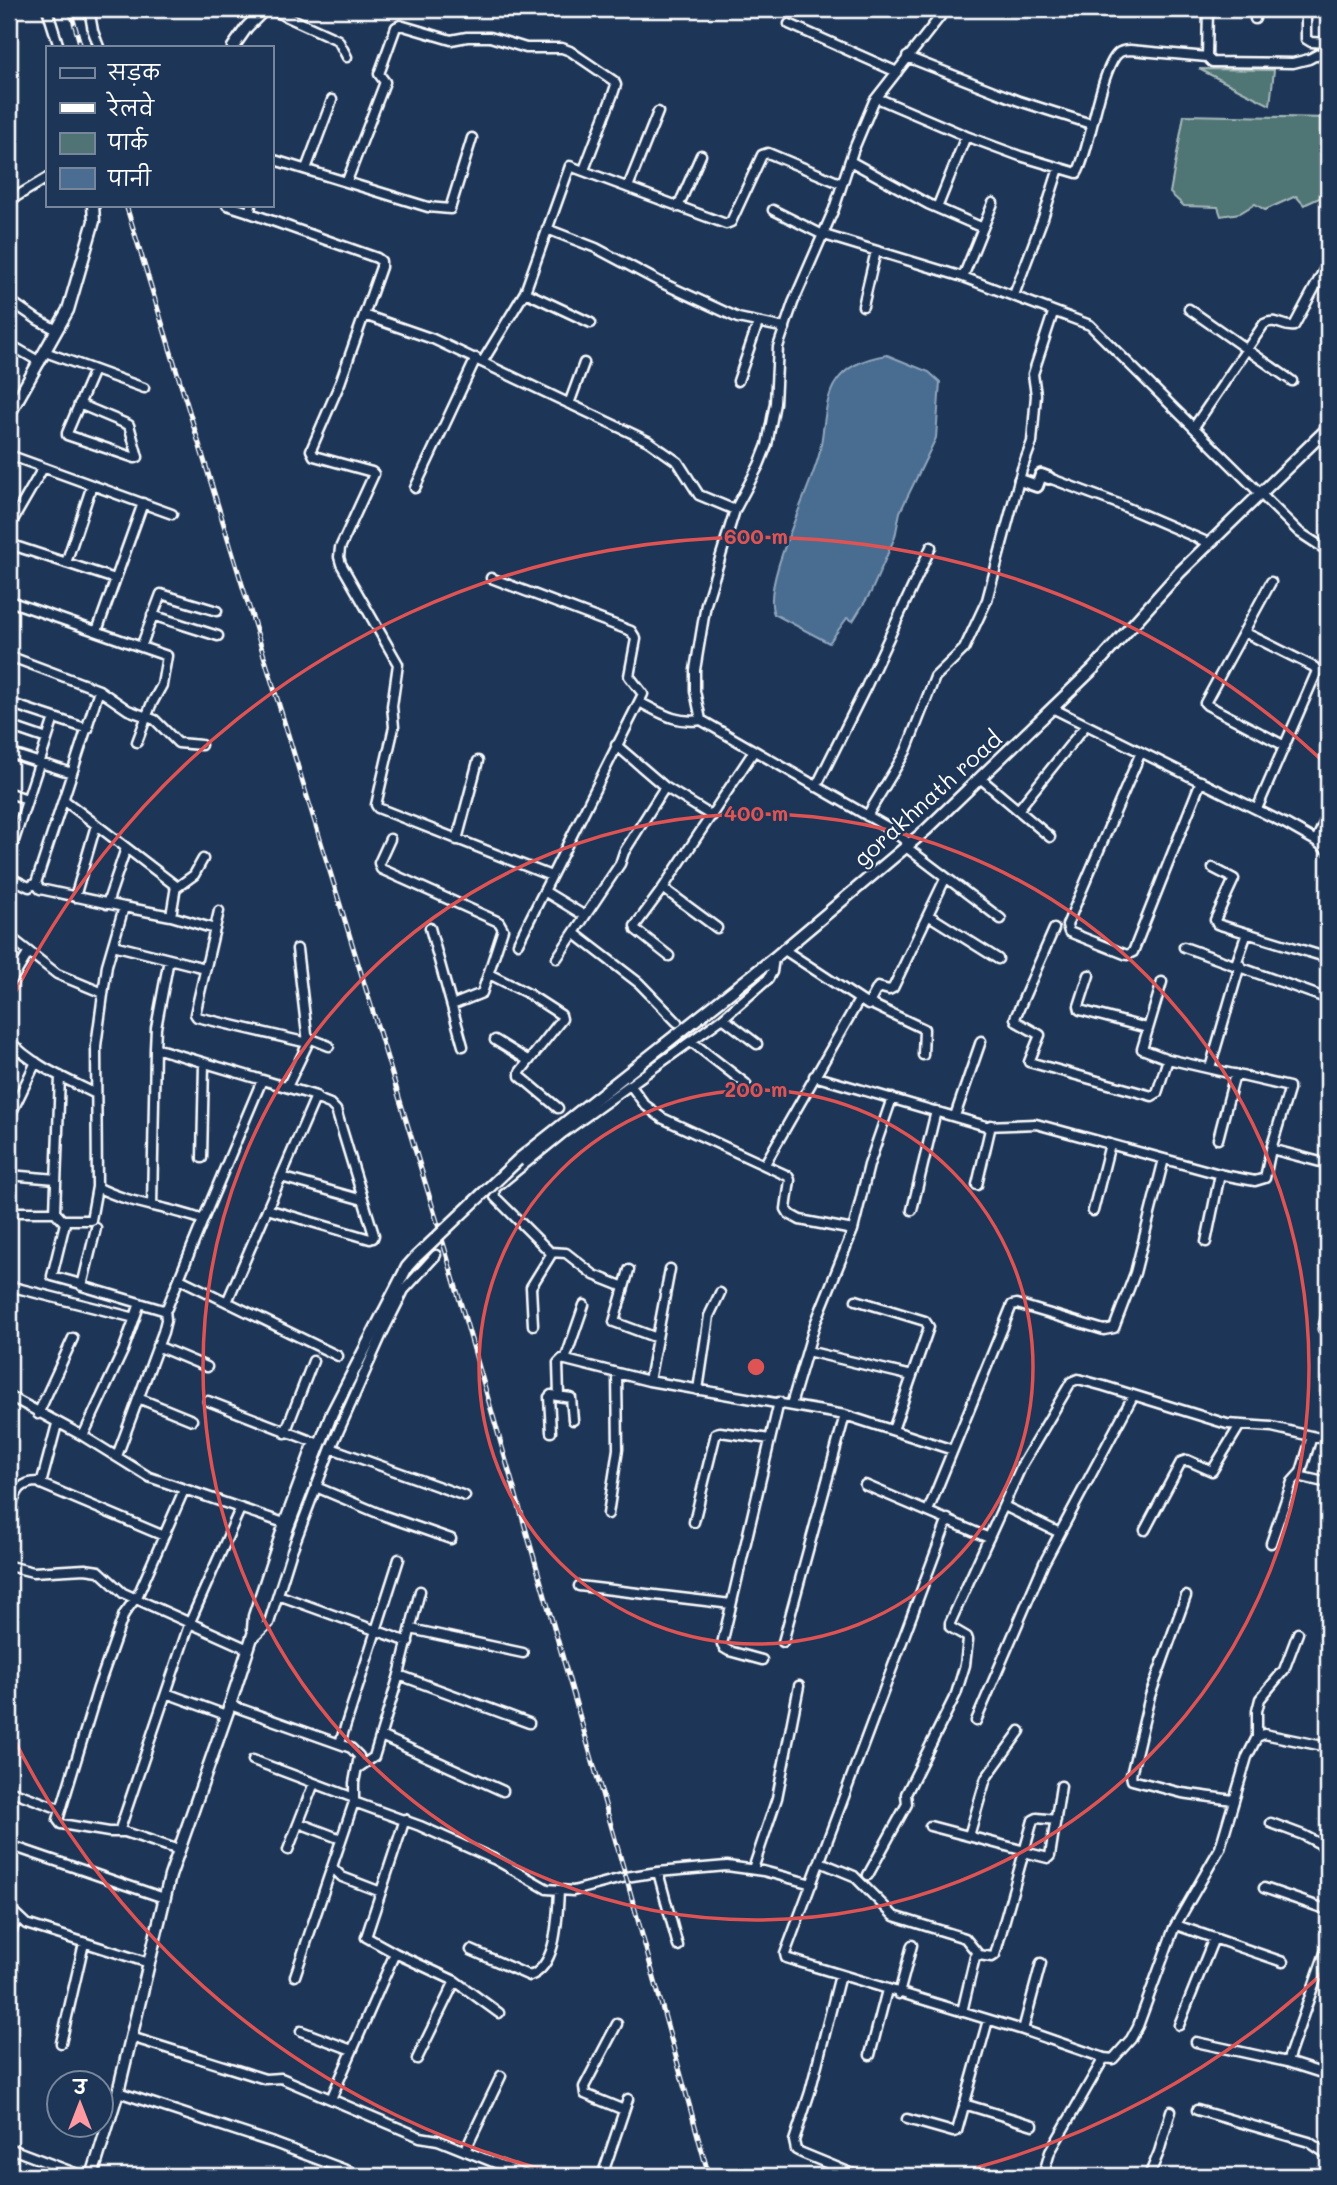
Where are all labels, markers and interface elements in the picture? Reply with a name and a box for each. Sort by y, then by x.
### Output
legend [46,46,273,206]
text: सड़क [107,58,161,86]
text: रेलवे [105,91,155,121]
text: पार्क [107,126,149,155]
text: पानी [107,163,153,191]
text: 600 m [724,522,788,549]
street label: gorakhnath road [846,723,1008,873]
text: 400 m [724,799,788,826]
text: 200 m [725,1075,787,1102]
centre of rings [744,1355,768,1379]
north arrow [46,2070,116,2140]
text: उ [72,2074,89,2099]

